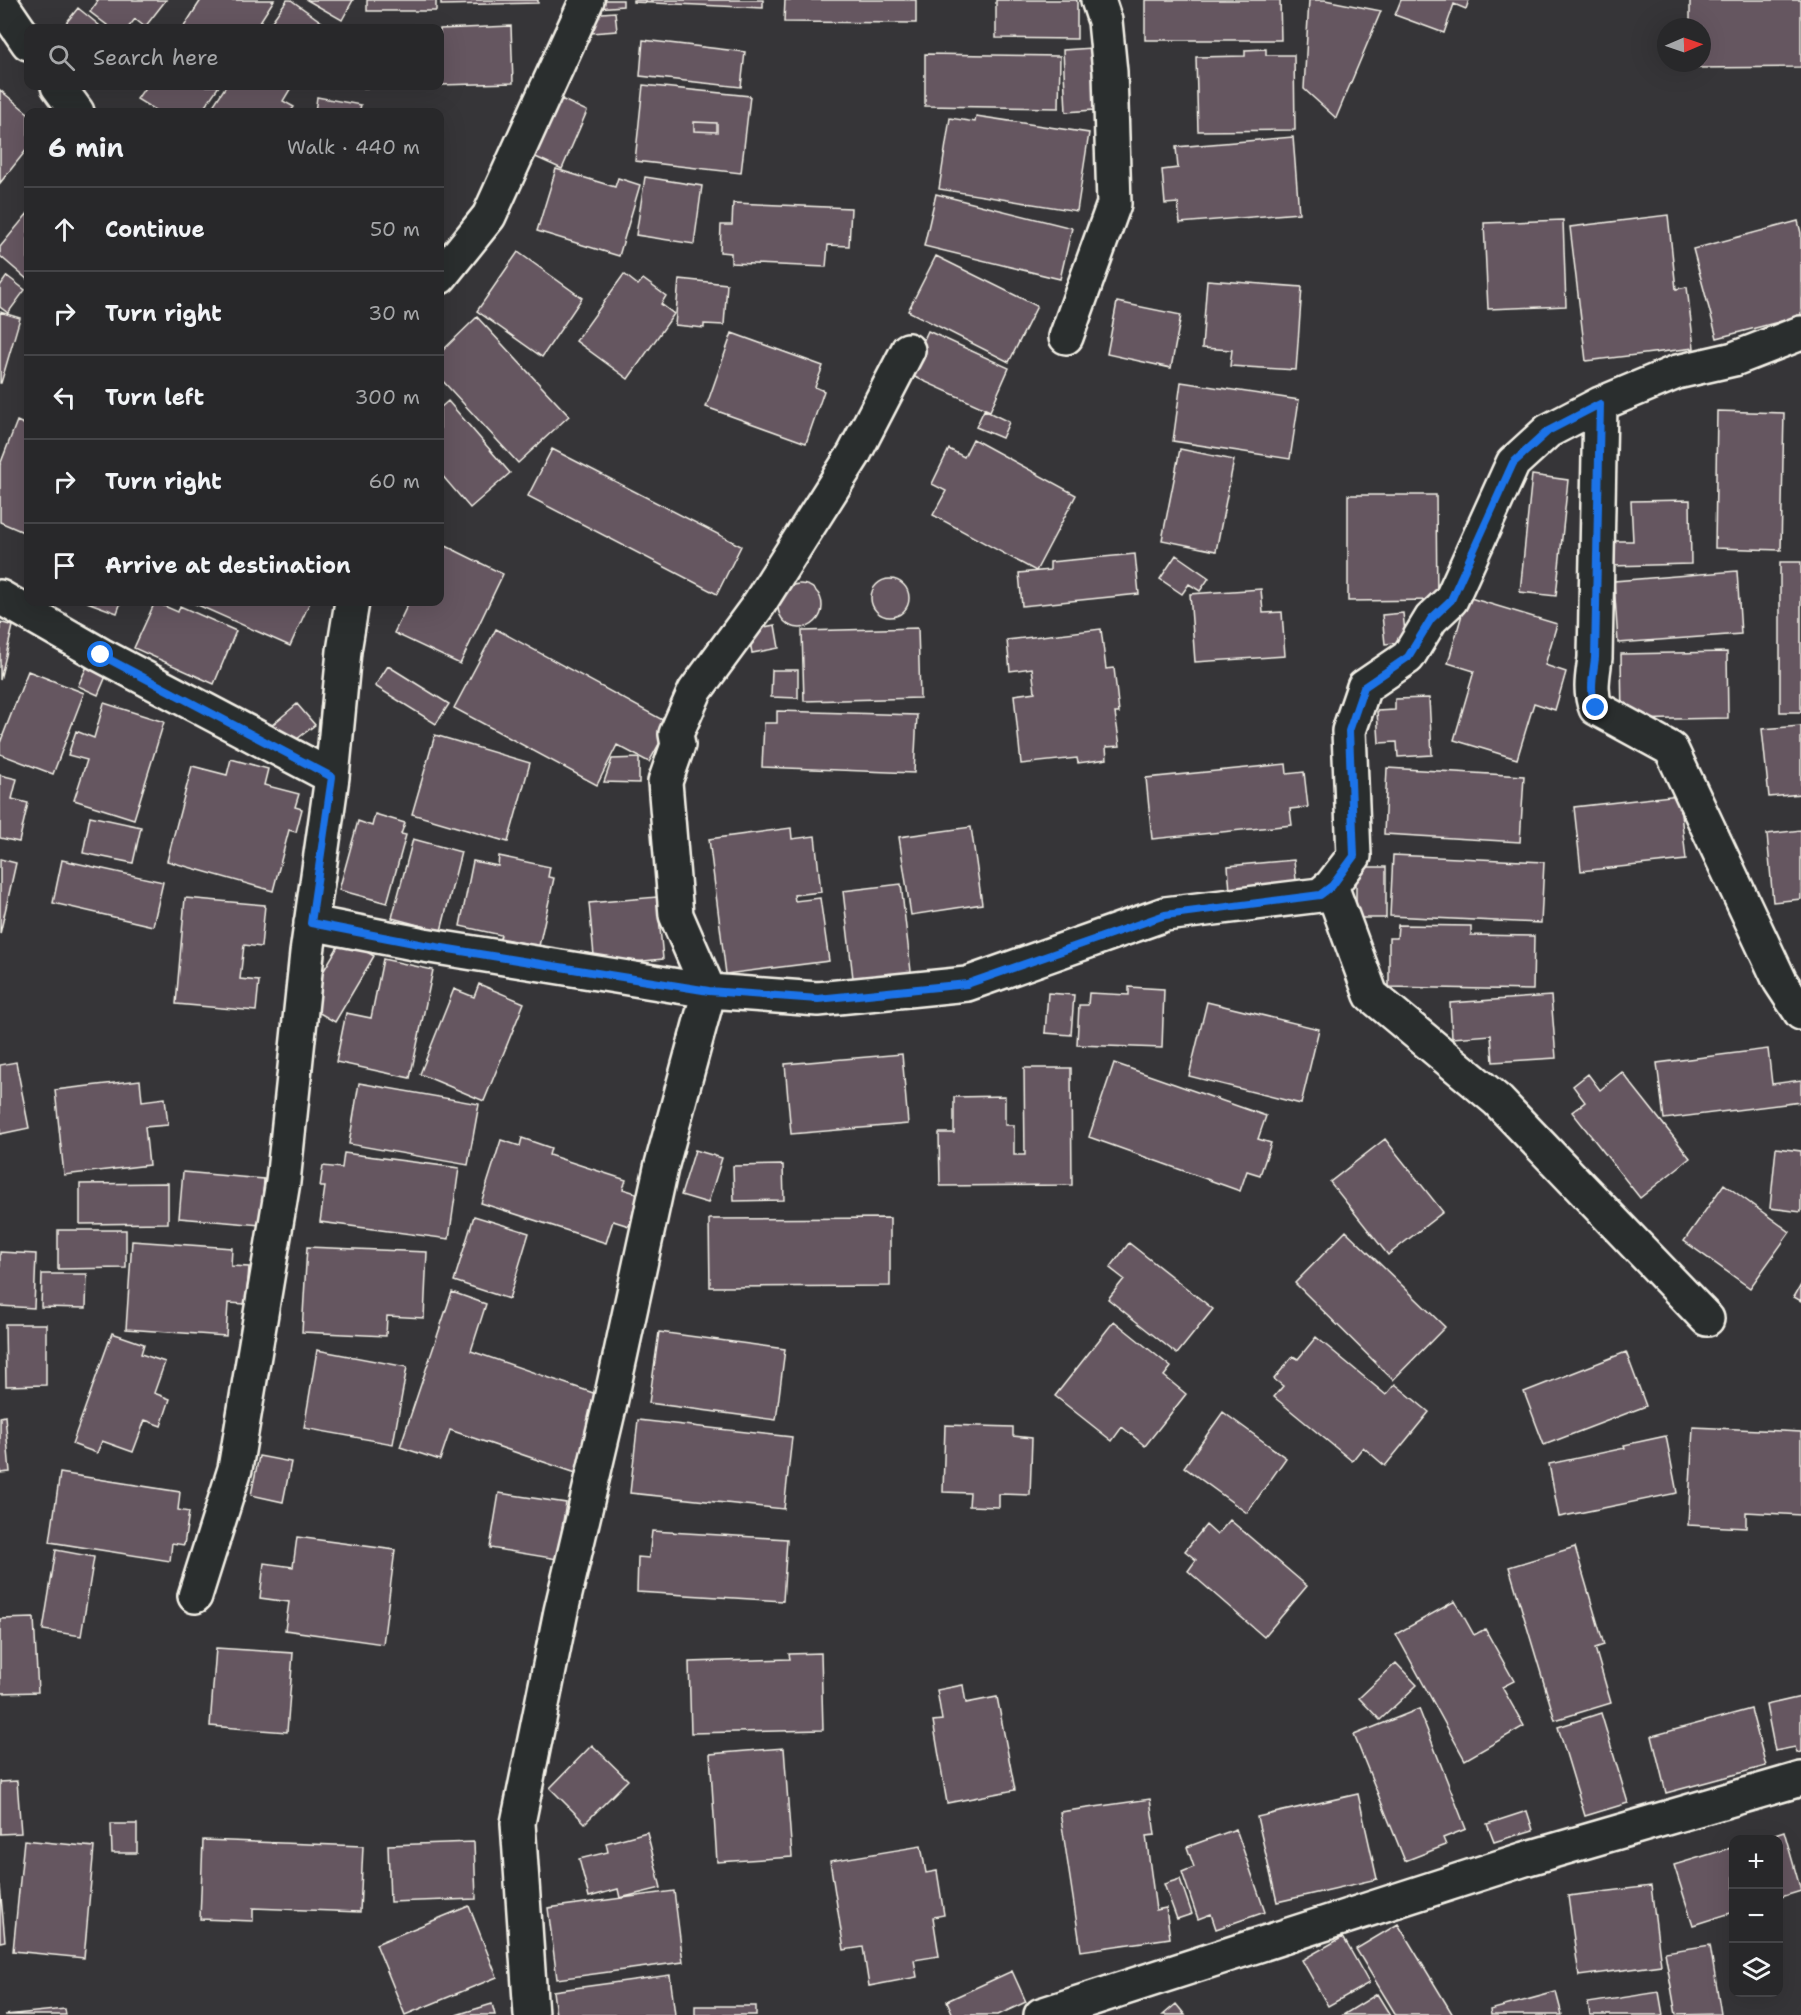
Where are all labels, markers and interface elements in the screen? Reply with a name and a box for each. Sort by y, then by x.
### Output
north arrow [1657,18,1711,72]
search box [24,24,444,90]
icon: search [45,41,78,74]
text: Search here [93,43,219,72]
text: 6 min [48,130,124,165]
text: Walk · 440 m [287,134,420,160]
icon: ahead [48,213,81,246]
text: Continue [105,215,205,244]
text: 50 m [370,216,420,242]
icon: right [48,297,81,330]
text: Turn right [105,299,222,328]
text: 30 m [368,300,420,326]
icon: left [48,381,81,414]
text: Turn left [105,383,204,412]
text: 300 m [354,384,420,410]
icon: right [48,465,81,498]
text: Turn right [105,467,222,496]
text: 60 m [368,468,420,494]
icon: arrive [48,549,81,582]
text: Arrive at destination [105,551,351,580]
route start [87,641,113,667]
route end [1582,694,1608,720]
map controls [1729,1835,1783,1997]
button: + [1729,1835,1783,1889]
button: − [1729,1889,1783,1943]
button: layers [1729,1943,1783,1997]

